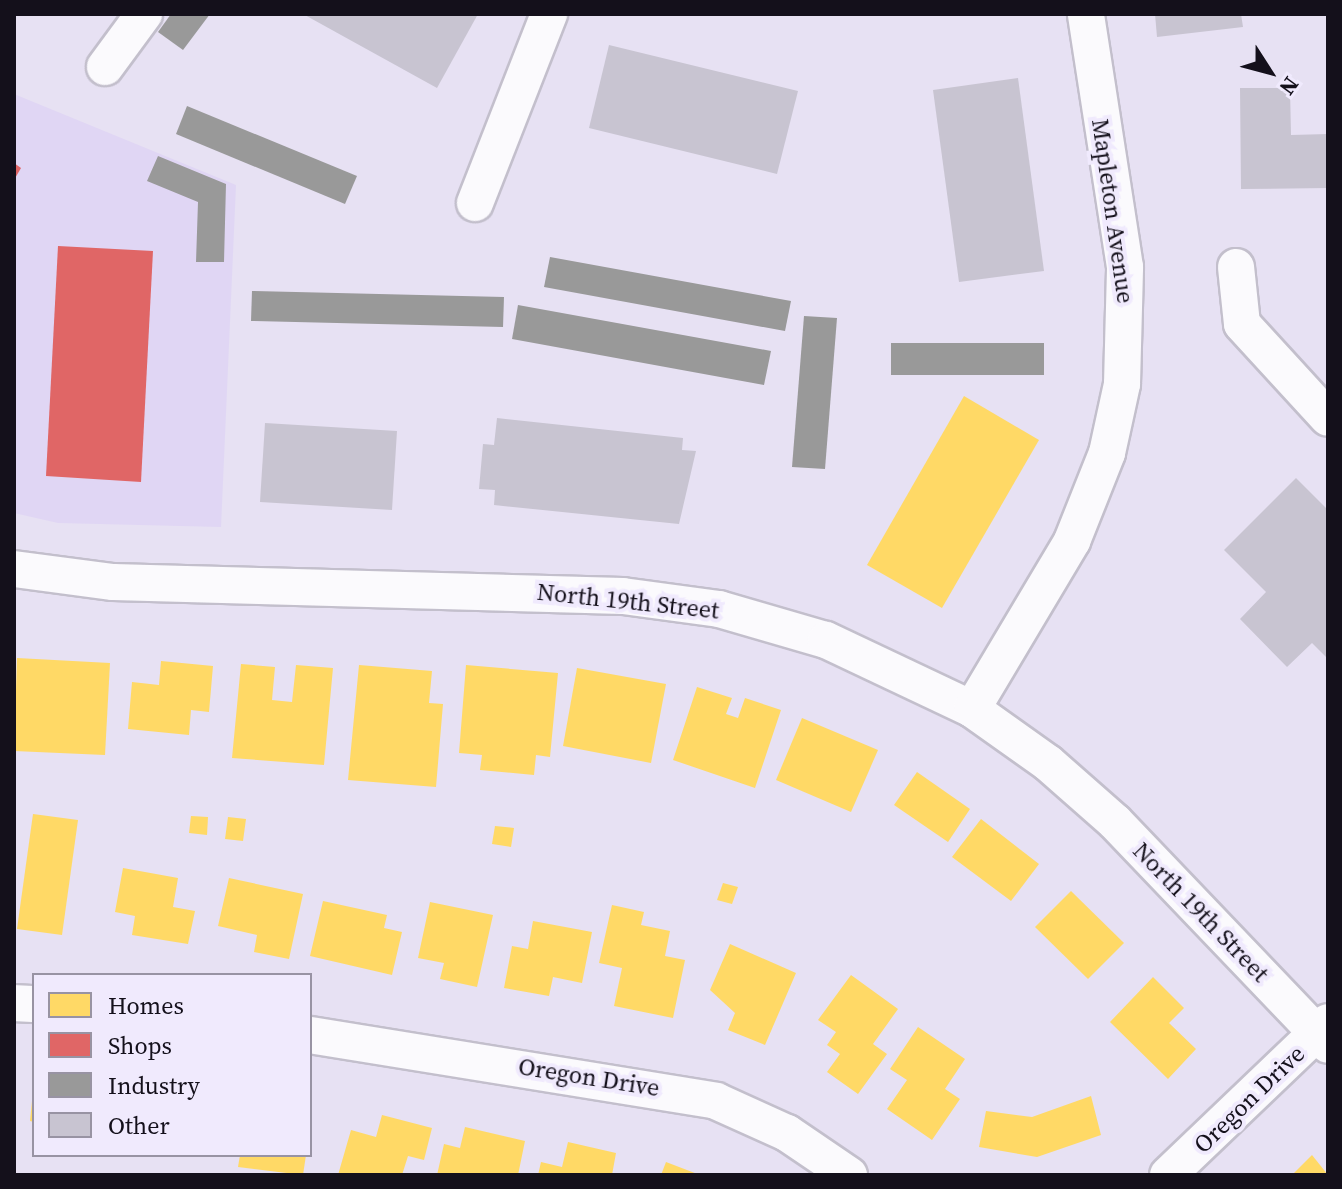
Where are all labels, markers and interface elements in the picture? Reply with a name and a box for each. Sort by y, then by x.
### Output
north arrow [1230,32,1310,112]
text: N [1273,71,1306,101]
street label: Mapleton Avenue [1086,117,1140,305]
street label: North 19th Street [536,577,720,625]
street label: North 19th Street [1127,836,1275,988]
legend [32,973,312,1157]
text: Homes [108,989,184,1022]
text: Shops [108,1029,172,1062]
street label: Oregon Drive [1188,1039,1310,1159]
street label: Oregon Drive [516,1052,662,1102]
text: Industry [108,1069,200,1102]
text: Other [108,1109,170,1142]

